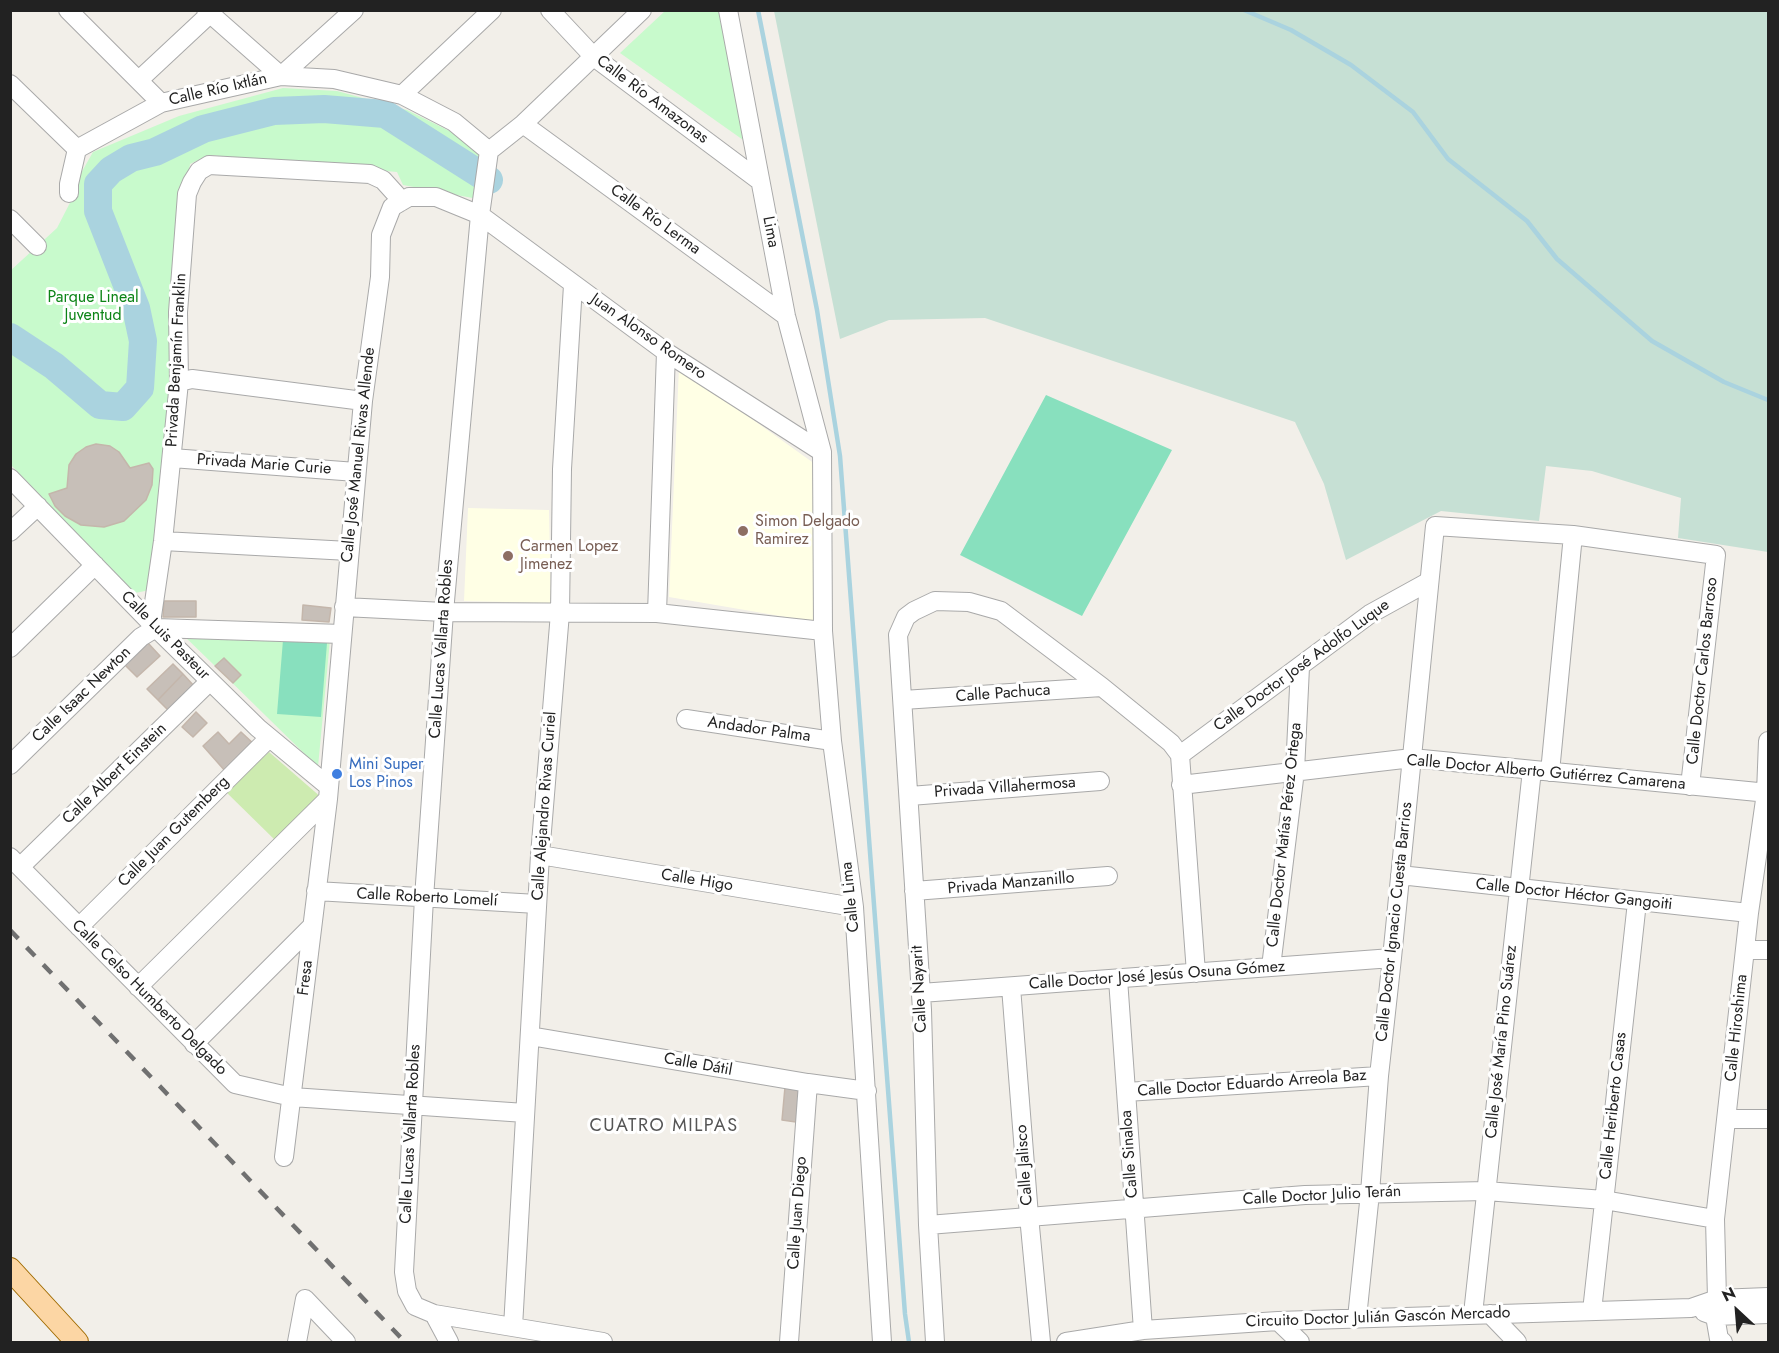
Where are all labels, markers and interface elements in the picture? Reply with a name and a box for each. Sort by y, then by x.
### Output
street label: Calle Río Amazonas [592,52,712,148]
street label: Calle Río Ixtlán [167,69,269,111]
street label: Calle Río Lerma [606,181,704,259]
street label: Lima [758,215,782,249]
street label: Privada Benjamín Franklin [163,273,191,447]
park label: Parque Lineal Juventud [47,288,139,326]
street label: Juan Alonso Romero [586,290,710,384]
street label: Calle José Manuel Rivas Allende [338,346,380,564]
street label: Privada Marie Curie [196,451,332,479]
place label: Simon Delgado Ramirez [755,512,860,550]
marker: Simon Delgado Ramirez [736,524,750,538]
place label: Carmen Lopez Jimenez [520,537,618,575]
marker: Carmen Lopez Jimenez [501,549,515,563]
street label: Calle Lucas Vallarta Robles [426,559,458,739]
street label: Calle Doctor Carlos Barroso [1684,576,1722,766]
street label: Calle Luis Pasteur [116,587,214,685]
street label: Calle Doctor José Adolfo Luque [1210,596,1394,736]
street label: Calle Isaac Newton [29,643,135,747]
street label: Calle Pachuca [955,681,1051,707]
street label: Calle Alejandro Rivas Curiel [529,711,561,901]
street label: Andador Palma [706,713,812,747]
street label: Calle Albert Einstein [59,719,171,829]
street label: Calle Doctor Matías Pérez Ortega [1264,722,1306,948]
street label: Calle Doctor Alberto Gutiérrez Camarena [1406,751,1686,795]
place label: Mini Super Los Pinos [349,755,423,793]
marker: Mini Super Los Pinos [330,767,344,781]
street label: Calle Juan Gutemberg [114,772,234,892]
street label: Privada Villahermosa [934,773,1076,803]
street label: Calle Doctor Ignacio Cuesta Barrios [1373,801,1417,1043]
street label: Calle Lima [838,861,864,933]
street label: Calle Higo [660,866,734,896]
street label: Privada Manzanillo [947,869,1075,899]
street label: Calle Doctor Héctor Gangoiti [1475,875,1673,915]
street label: Calle Roberto Lomelí [356,885,498,911]
street label: Calle Celso Humberto Delgado [67,916,231,1080]
street label: Calle José María Pino Suárez [1482,944,1522,1140]
street label: Calle Nayarit [908,945,932,1033]
street label: Calle Doctor José Jesús Osuna Gómez [1028,957,1286,995]
street label: Fresa [294,959,318,997]
street label: Calle Hiroshima [1722,973,1752,1083]
street label: Calle Heriberto Casas [1597,1031,1631,1181]
street label: Calle Lucas Vallarta Robles [397,1044,425,1224]
street label: Calle Dátil [662,1050,734,1080]
street label: Calle Doctor Eduardo Arreola Baz [1137,1066,1367,1102]
street label: Calle Sinaloa [1117,1109,1143,1199]
district label: CUATRO MILPAS [589,1116,739,1138]
street label: Calle Jalisco [1013,1124,1037,1206]
street label: Calle Juan Diego [784,1156,812,1270]
street label: Calle Doctor Julio Terán [1242,1182,1402,1210]
north arrow [1707,1281,1767,1341]
text: N [1718,1281,1740,1307]
street label: Circuito Doctor Julián Gascón Mercado [1245,1304,1511,1332]

